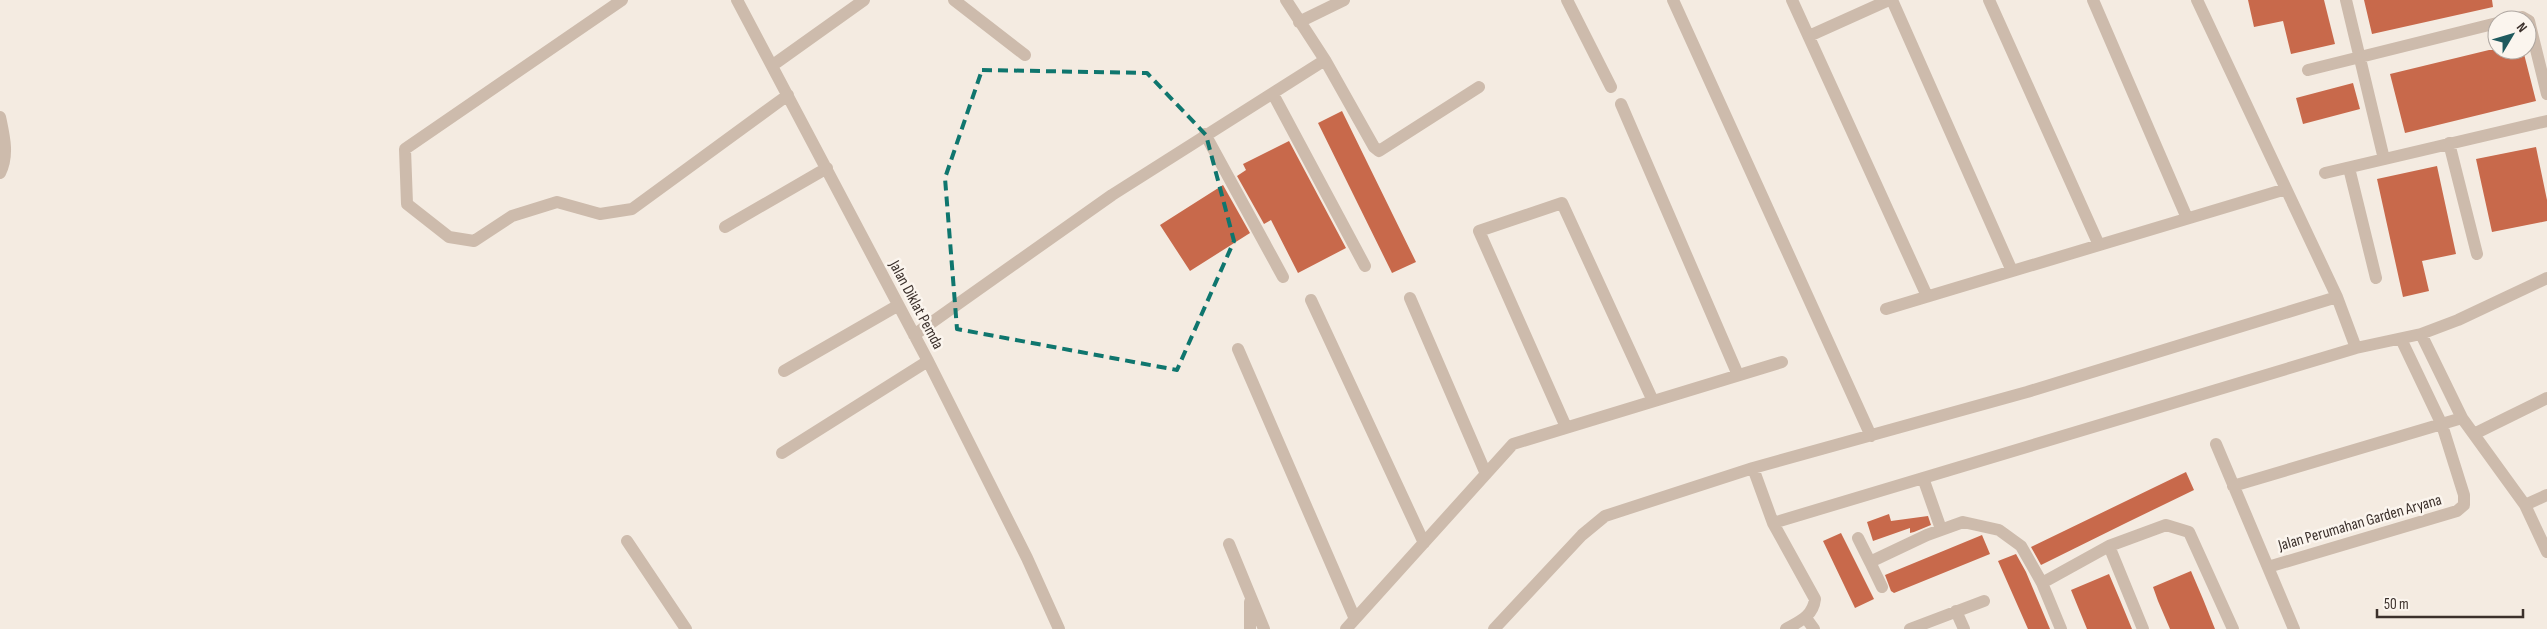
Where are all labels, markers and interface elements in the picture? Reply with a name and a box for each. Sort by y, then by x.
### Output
north arrow [2487,10,2537,60]
text: N [2513,19,2531,35]
street label: Jalan Diklat Pemda [884,256,947,353]
street label: Jalan Perumahan Garden Aryana [2275,491,2444,556]
scale bar [2377,586,2523,618]
text: 50 m [2384,595,2409,614]

